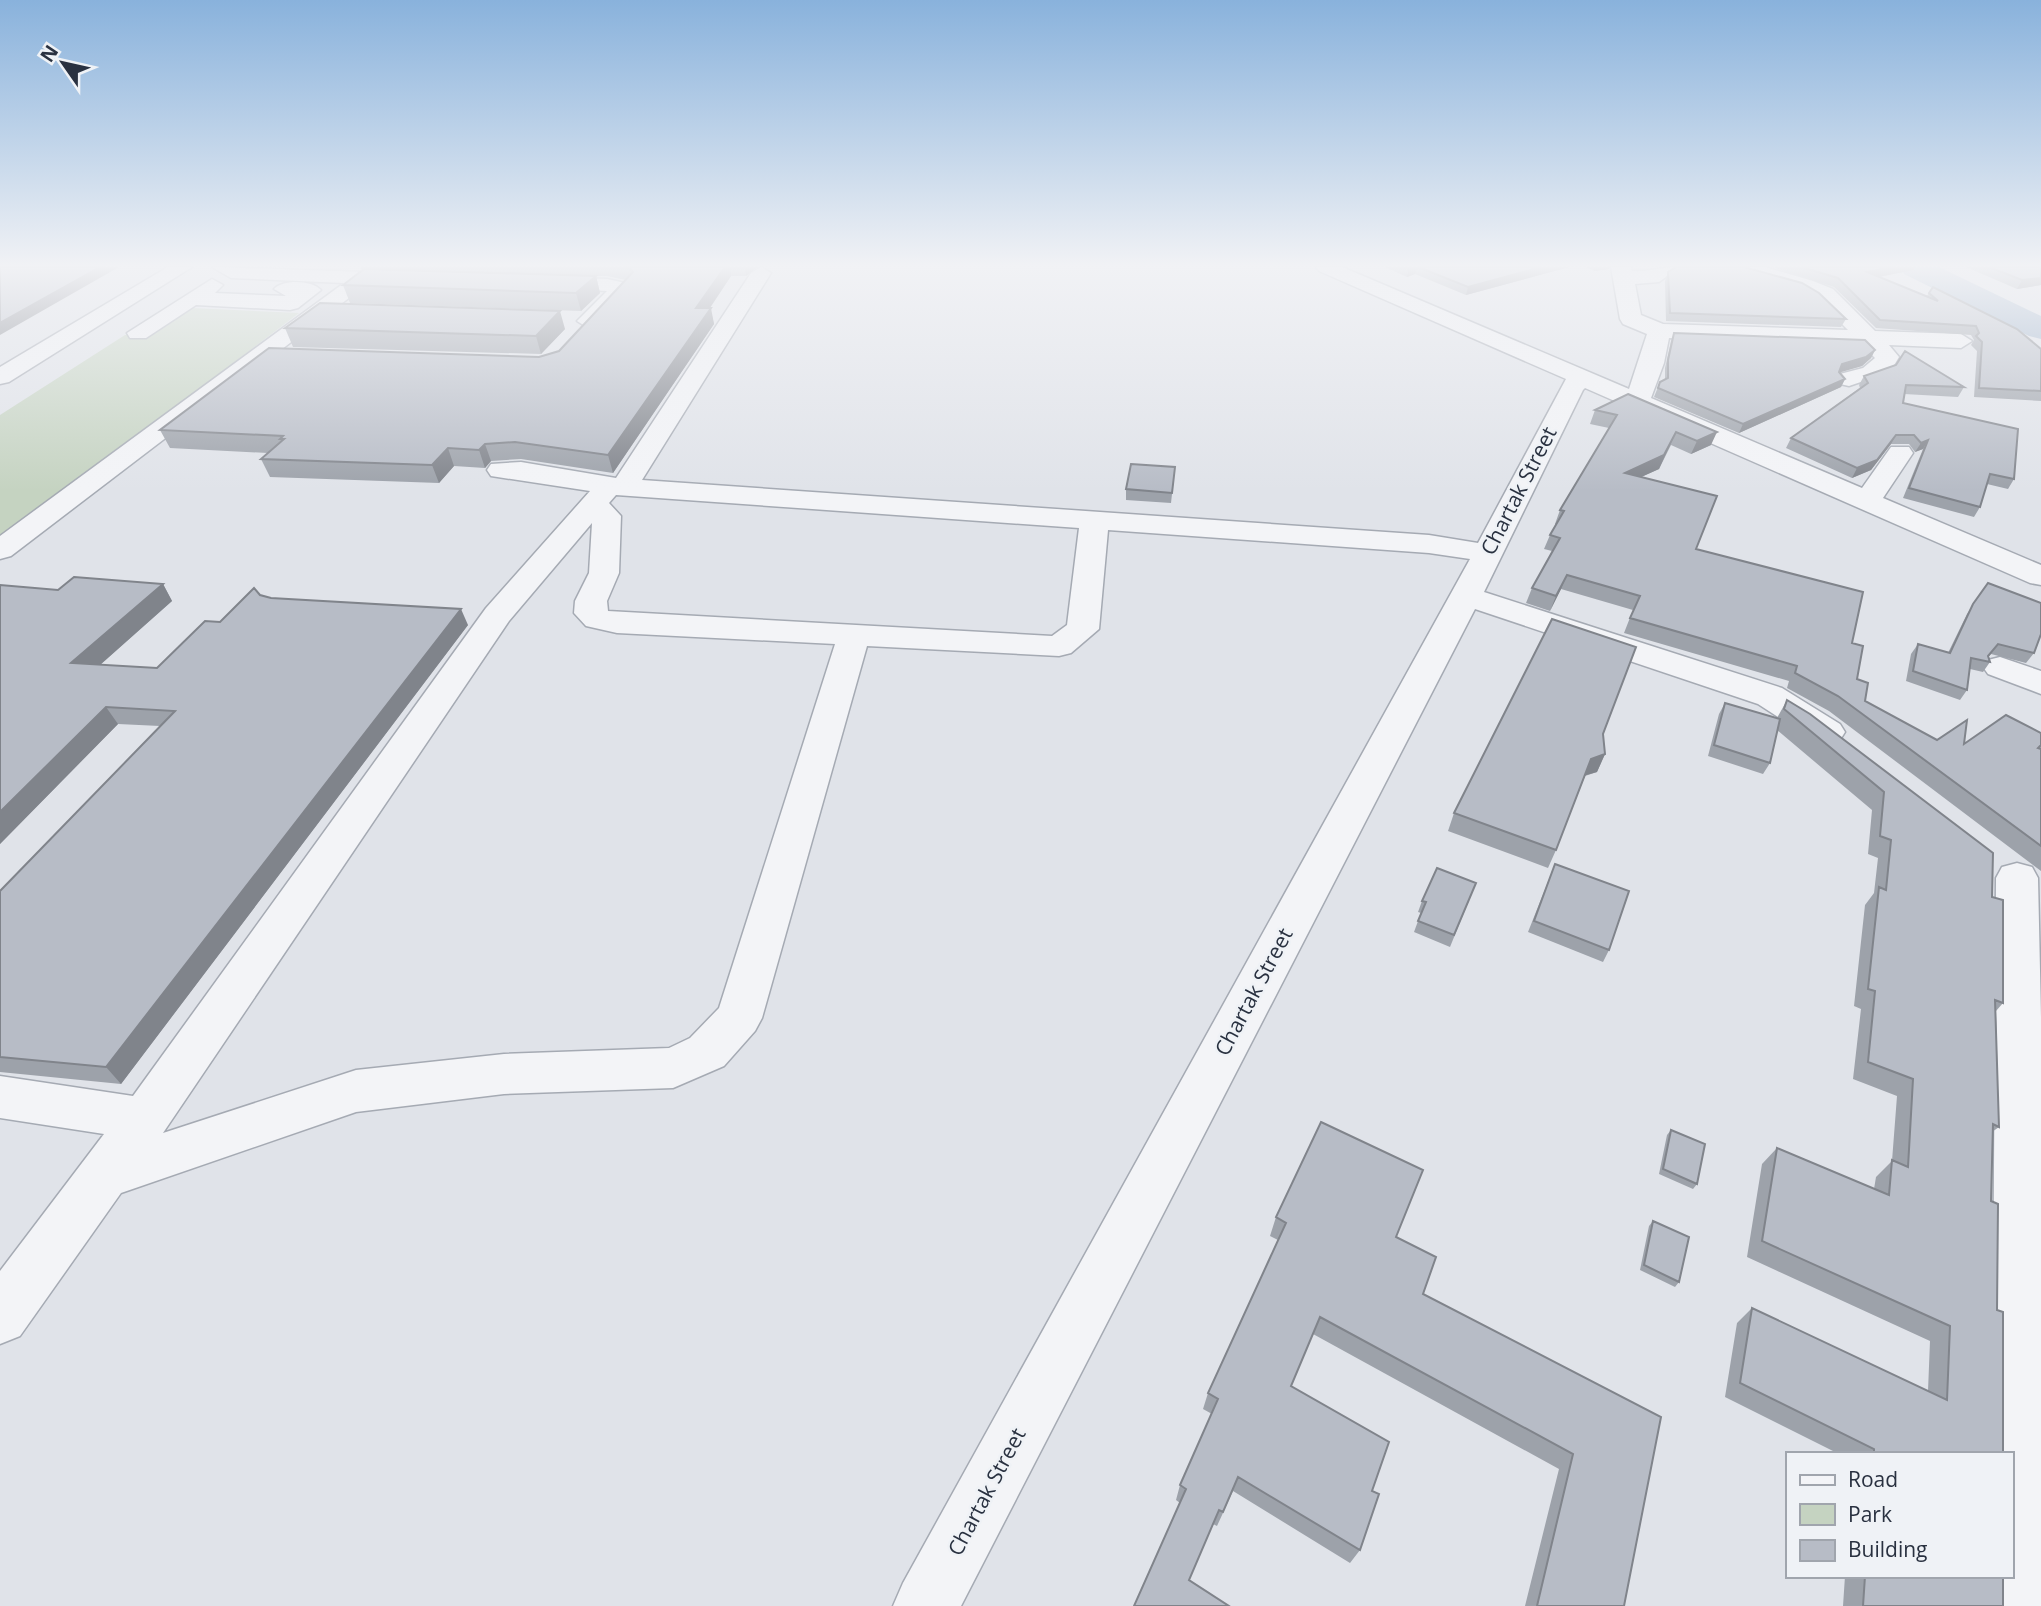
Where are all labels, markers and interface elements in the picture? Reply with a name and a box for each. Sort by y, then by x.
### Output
north arrow [28,28,98,98]
text: N [34,40,64,67]
street label: Chartak Street [1474,422,1563,560]
street label: Chartak Street [1208,923,1298,1060]
street label: Chartak Street [941,1423,1031,1560]
legend [1786,1452,2013,1578]
text: Road [1848,1465,1898,1493]
text: Park [1848,1500,1892,1528]
text: Building [1848,1535,1927,1563]

